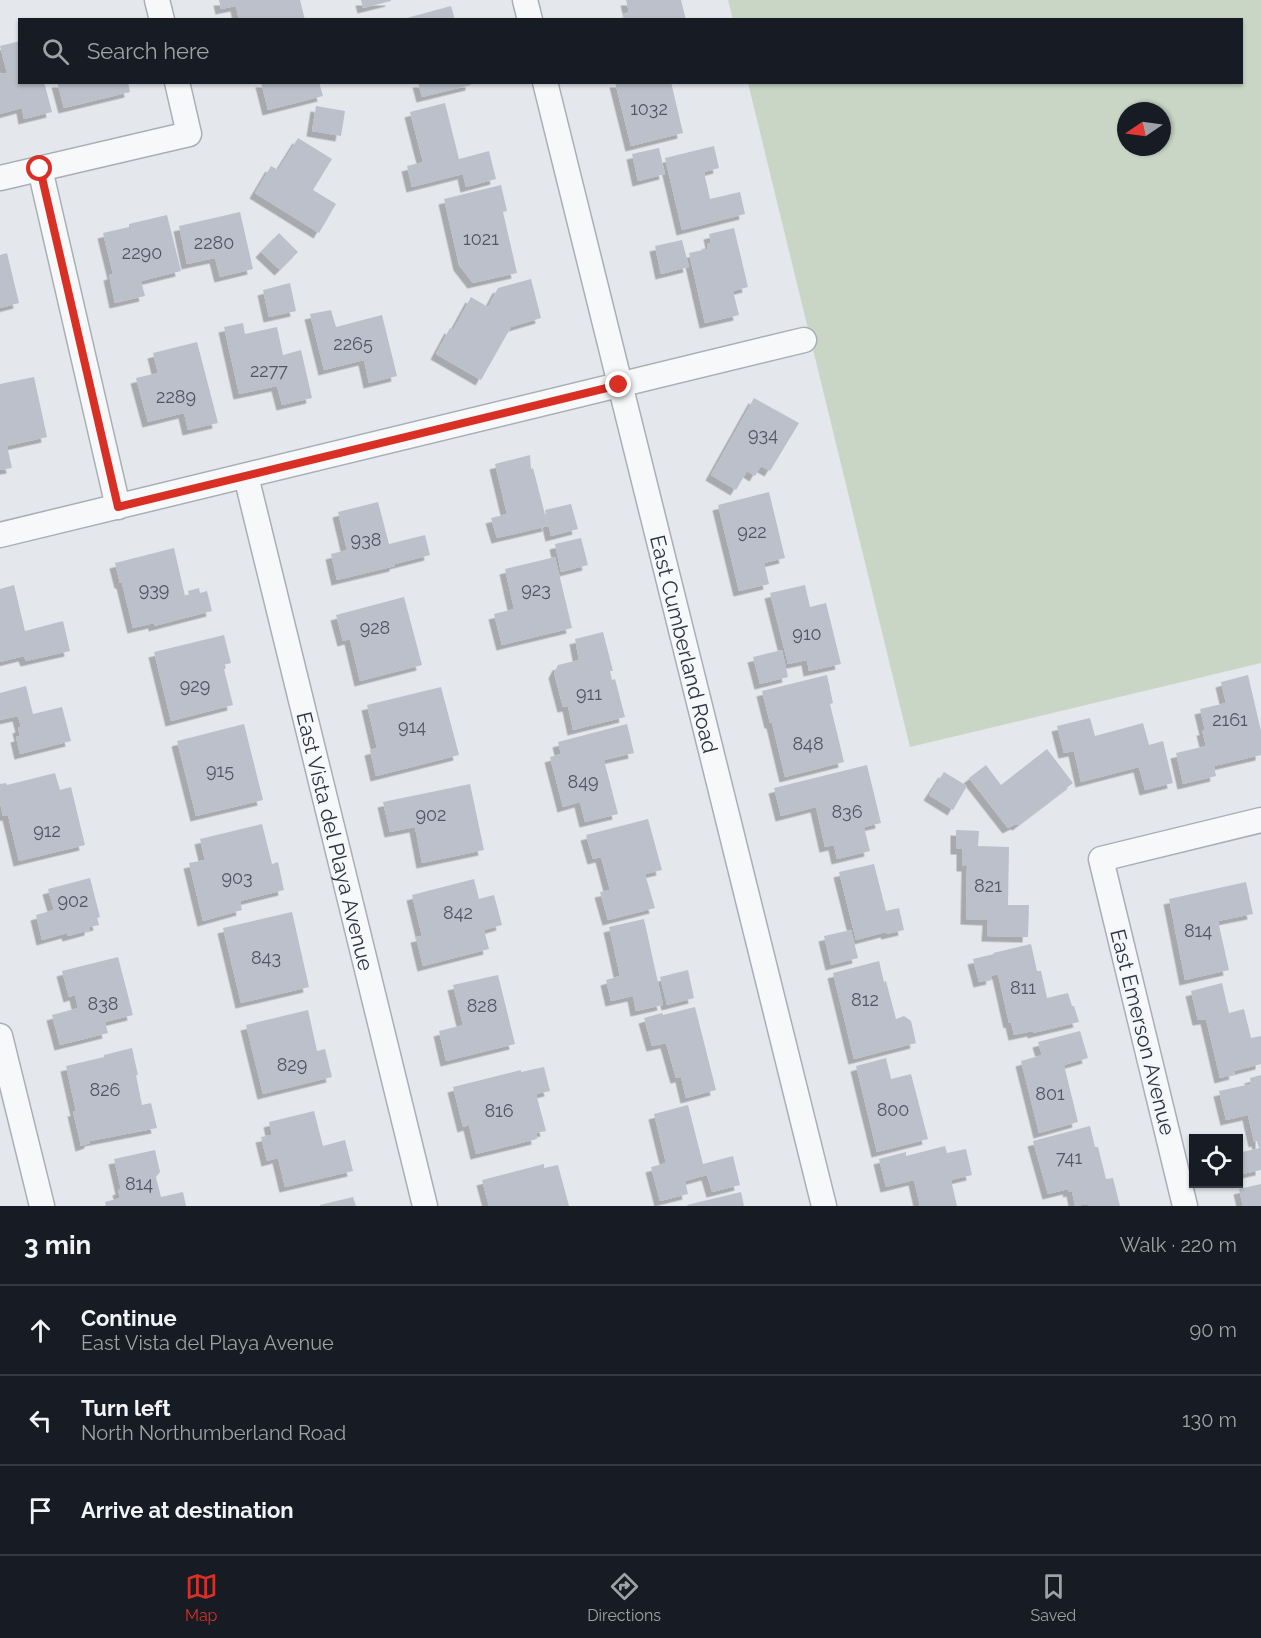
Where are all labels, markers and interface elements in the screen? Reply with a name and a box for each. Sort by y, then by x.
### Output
search box [18,18,1243,84]
icon: search [39,35,72,68]
text: Search here [87,38,209,64]
house number: 1032 [630,98,668,119]
north arrow [1117,102,1171,156]
route start [26,155,52,181]
house number: 1021 [463,228,499,249]
house number: 2280 [194,232,234,253]
house number: 2290 [122,242,162,263]
house number: 2265 [333,333,373,354]
house number: 2277 [250,360,288,381]
route end [605,371,631,397]
house number: 2289 [156,386,196,407]
house number: 934 [748,424,778,445]
house number: 922 [737,521,767,542]
house number: 938 [351,529,381,550]
street label: East Cumberland Road [645,532,724,756]
house number: 939 [139,579,169,600]
house number: 923 [521,579,551,600]
house number: 928 [360,617,390,638]
house number: 910 [792,623,822,644]
house number: 929 [180,675,210,696]
house number: 911 [576,683,602,704]
street label: East Vista del Playa Avenue [292,709,379,973]
house number: 2161 [1212,709,1248,730]
house number: 914 [398,716,426,737]
house number: 848 [792,733,824,754]
house number: 915 [206,760,234,781]
house number: 849 [567,771,599,792]
house number: 836 [831,801,863,822]
house number: 902 [416,804,446,825]
house number: 912 [33,820,61,841]
house number: 903 [221,867,253,888]
house number: 821 [974,875,1002,896]
house number: 902 [58,890,88,911]
house number: 842 [443,902,473,923]
house number: 814 [1184,920,1212,941]
street label: East Emerson Avenue [1105,926,1181,1138]
house number: 843 [251,947,281,968]
house number: 811 [1010,977,1036,998]
house number: 812 [851,989,879,1010]
house number: 838 [88,993,118,1014]
house number: 828 [467,995,497,1016]
house number: 829 [277,1054,307,1075]
house number: 826 [90,1079,121,1100]
house number: 801 [1035,1083,1065,1104]
house number: 800 [877,1099,909,1120]
house number: 816 [484,1100,514,1121]
map controls [1189,1134,1243,1188]
button: locate [1189,1134,1243,1188]
house number: 741 [1056,1147,1082,1168]
house number: 814 [125,1173,153,1194]
text: 3 min [24,1230,91,1260]
text: Walk · 220 m [1120,1233,1237,1257]
text: Continue [81,1305,177,1331]
icon: ahead [24,1314,57,1347]
text: 90 m [1190,1318,1237,1342]
text: East Vista del Playa Avenue [81,1331,334,1355]
text: Turn left [81,1395,171,1421]
icon: left [24,1404,57,1437]
text: 130 m [1182,1408,1237,1432]
text: North Northumberland Road [81,1421,346,1445]
icon: arrive [24,1494,57,1527]
text: Arrive at destination [81,1497,294,1523]
tab: Map [185,1570,218,1625]
tab: Directions [587,1570,661,1625]
tab: Saved [1030,1570,1076,1625]

